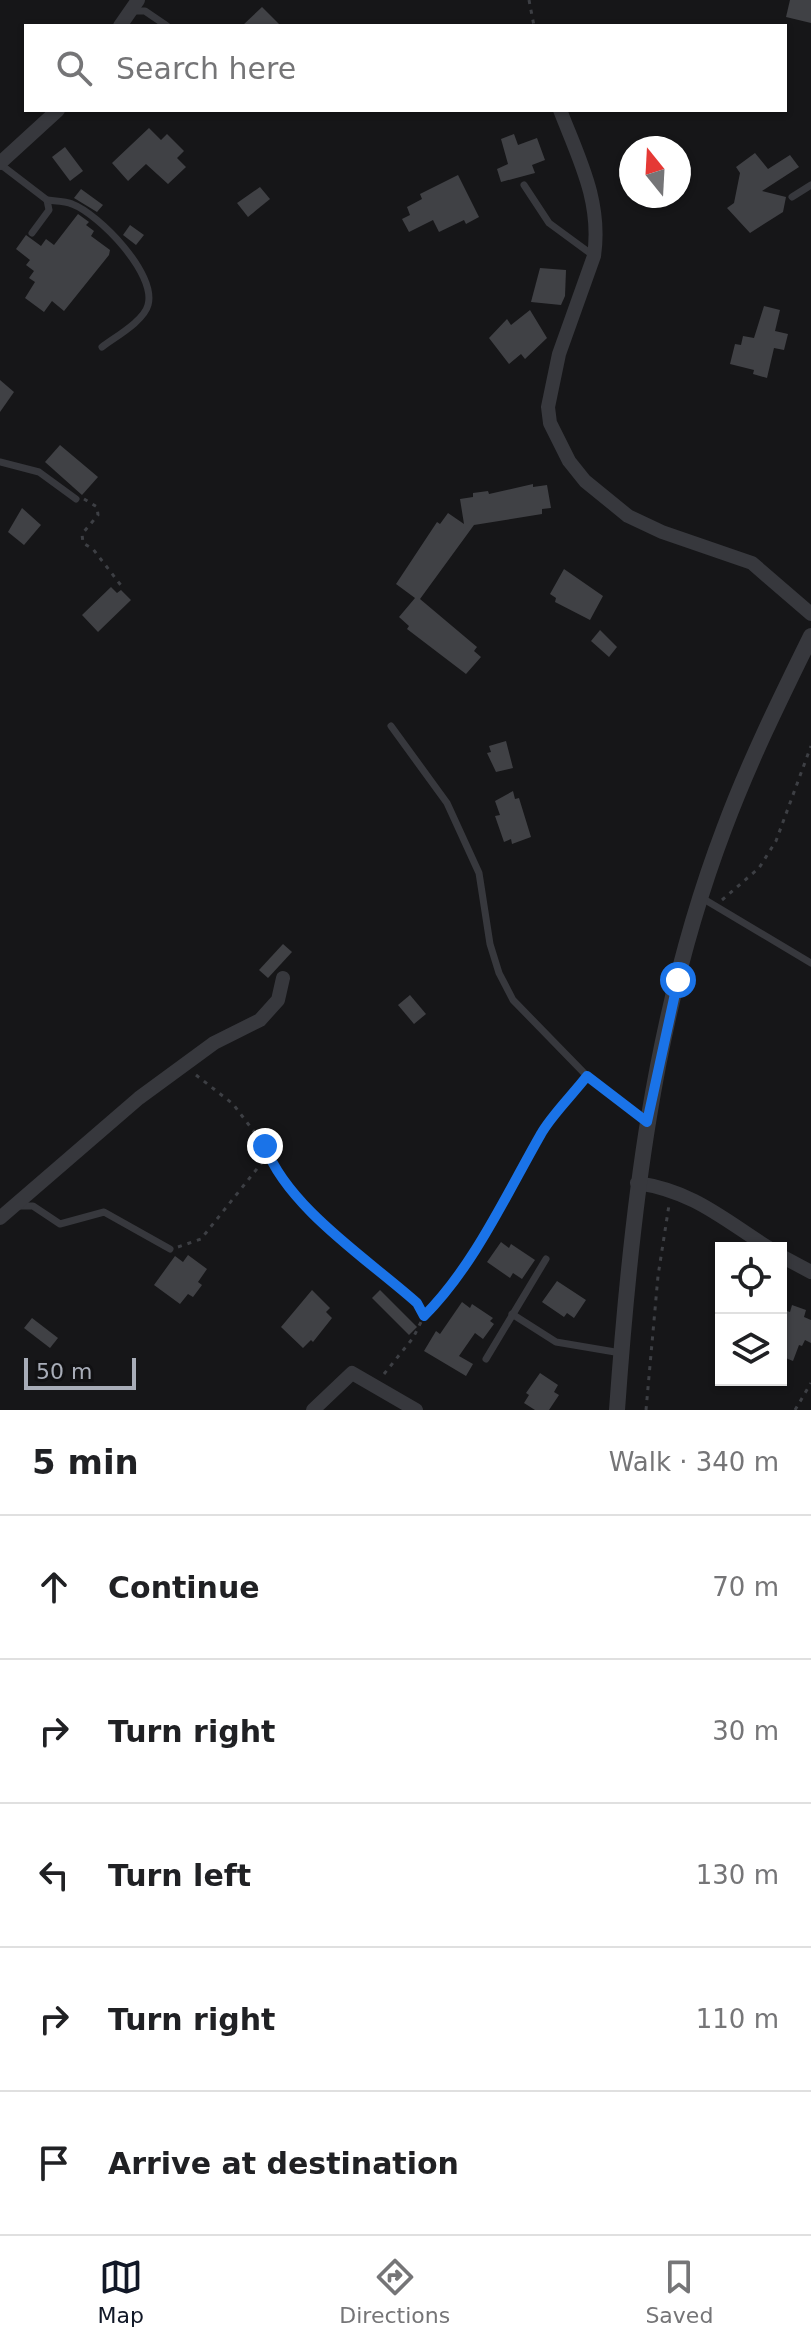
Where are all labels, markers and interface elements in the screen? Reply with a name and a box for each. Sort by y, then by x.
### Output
search box [24,24,787,112]
icon: search [52,46,96,90]
text: Search here [116,51,296,86]
north arrow [619,136,691,208]
route start [660,962,696,998]
route end [247,1128,283,1164]
map controls [715,1242,787,1386]
button: locate [715,1242,787,1314]
button: layers [715,1314,787,1386]
scale bar [24,1354,136,1390]
text: 50 m [36,1359,92,1384]
text: 5 min [32,1442,139,1482]
text: Walk · 340 m [609,1447,779,1477]
icon: ahead [32,1565,76,1609]
text: Continue [108,1570,260,1605]
text: 70 m [712,1572,779,1602]
icon: right [32,1709,76,1753]
text: Turn right [108,1714,275,1749]
text: 30 m [712,1716,779,1746]
icon: left [32,1853,76,1897]
text: Turn left [108,1858,251,1893]
text: 130 m [696,1860,779,1890]
icon: right [32,1997,76,2041]
text: Turn right [108,2002,275,2037]
text: 110 m [696,2004,779,2034]
icon: arrive [32,2141,76,2185]
text: Arrive at destination [108,2146,459,2181]
tab: Map [98,2255,144,2328]
tab: Directions [339,2255,450,2328]
tab: Saved [645,2255,713,2328]

